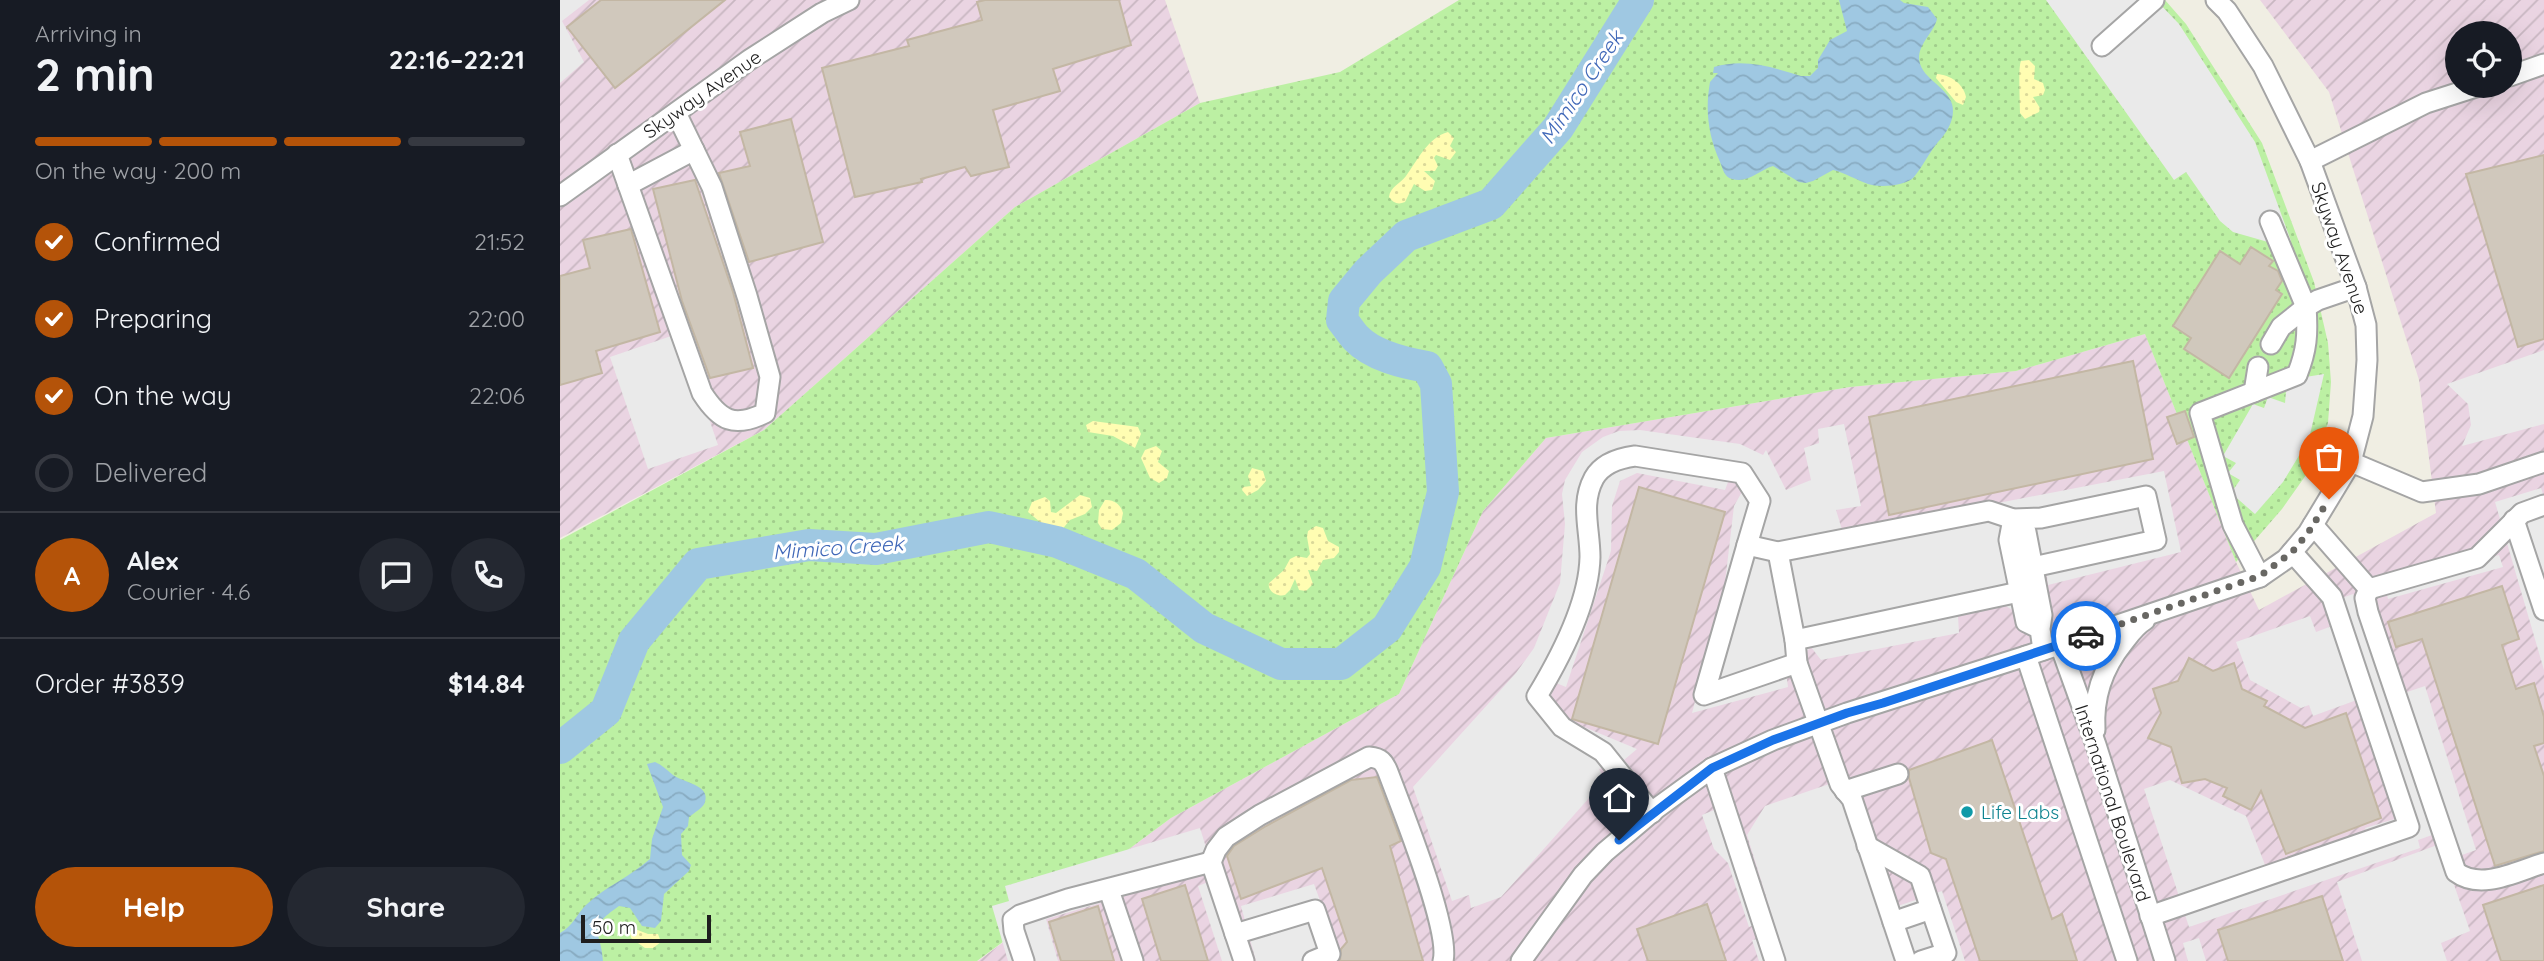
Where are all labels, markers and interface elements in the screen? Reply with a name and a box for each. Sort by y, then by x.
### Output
text: Arriving in [35,19,142,48]
map controls [2445,21,2522,98]
button: locate [2445,21,2522,98]
water label: Mimico Creek [1534,24,1629,149]
text: 22:16–22:21 [389,43,525,76]
street label: Skyway Avenue [638,44,766,144]
text: 2 min [35,45,155,103]
text: On the way · 200 m [35,156,241,185]
street label: Skyway Avenue [2306,179,2374,317]
icon: check [35,223,73,261]
text: Confirmed [94,225,221,258]
text: 21:52 [474,227,525,256]
icon: check [35,300,73,338]
text: Preparing [94,302,212,335]
text: 22:00 [468,304,525,333]
icon: check [35,377,73,415]
text: On the way [94,379,232,412]
text: 22:06 [469,381,525,410]
pin [2299,427,2359,499]
icon: bag [2310,438,2348,476]
text: Delivered [94,456,207,489]
water label: Mimico Creek [772,529,906,565]
button: chat [359,538,433,612]
button: phone [451,538,525,612]
text: Alex [127,544,178,577]
text: A [64,559,80,592]
text: Courier · 4.6 [127,577,250,606]
courier [2051,601,2121,671]
icon: car [2067,617,2105,655]
text: Order #3839 [35,667,185,700]
text: $14.84 [448,667,525,700]
street label: International Boulevard [2070,701,2156,905]
pin [1589,768,1649,840]
icon: home [1600,779,1638,817]
place label: Life Labs [1981,800,2059,824]
marker: Life Labs [1959,804,1975,820]
button: Help [35,867,273,947]
button: Share [287,867,525,947]
scale bar [581,912,710,944]
text: 50 m [592,915,636,939]

